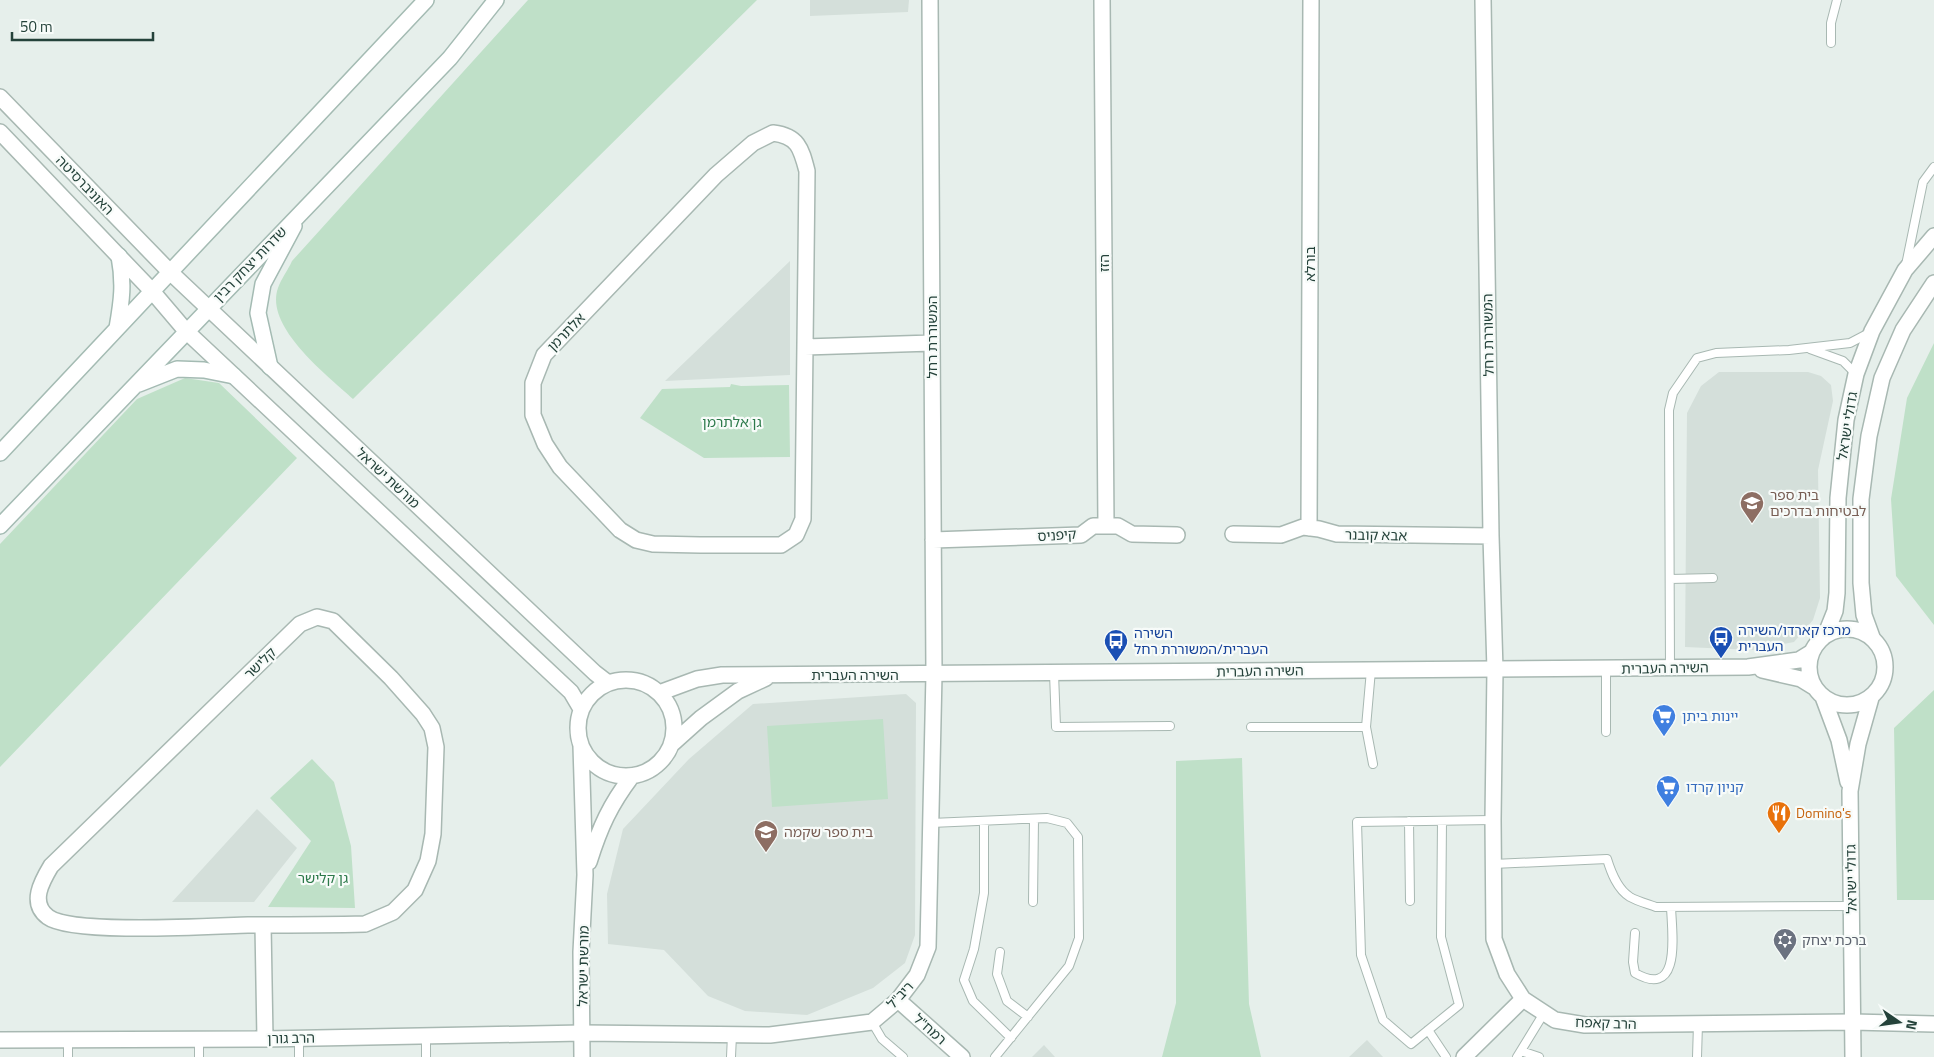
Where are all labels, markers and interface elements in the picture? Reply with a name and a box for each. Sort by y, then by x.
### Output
scale bar [12,10,154,42]
text: 50 m [20,15,53,38]
street label: האוניברסיטה [52,150,119,219]
street label: שדרות יצחק רבין [208,221,291,306]
street label: בורלא [1299,246,1320,282]
street label: הזז [1093,254,1114,272]
street label: המשוררת רחל [1476,293,1499,377]
street label: המשוררת רחל [921,296,942,378]
street label: אלתרמן [542,307,589,356]
street label: גדולי ישראל [1831,390,1862,462]
park label: גן אלתרמן [702,411,762,432]
street label: מורשת ישראל [352,442,425,513]
place label: בית ספר לבטיחות בדרכים [1770,484,1866,521]
school or university icon: בית ספר לבטיחות בדרכים [1739,490,1765,524]
street label: קיפניס [1037,523,1077,546]
street label: אבא קובנר [1345,523,1408,546]
place label: מרכז קארדו/השירה העברית [1738,619,1851,656]
place label: השירה העברית/המשוררת רחל [1134,622,1268,659]
bus stop icon: מרכז קארדו/השירה העברית [1708,625,1734,659]
bus stop icon: השירה העברית/המשוררת רחל [1103,628,1129,662]
street label: קלישר [239,642,281,683]
street label: השירה העברית [1621,656,1709,679]
street label: השירה העברית [1216,659,1304,682]
street label: השירה העברית [811,664,899,685]
supermarket icon: יינות ביתן [1651,703,1677,737]
place label: יינות ביתן [1682,705,1739,726]
supermarket icon: קניון קרדו [1655,774,1681,808]
place label: קניון קרדו [1686,776,1744,797]
restaurant icon: Domino's [1766,800,1792,834]
place label: Domino's [1796,802,1851,823]
school or university icon: בית ספר שקמה [753,819,779,853]
place label: בית ספר שקמה [784,821,873,842]
street label: גדולי ישראל [1839,844,1862,914]
park label: גן קלישר [298,867,348,888]
street label: מורשת ישראל [571,925,594,1007]
synagogue icon: ברכת יצחק [1772,927,1798,961]
place label: ברכת יצחק [1802,929,1867,950]
street label: ריב"ל [881,976,918,1013]
north arrow [1874,997,1924,1047]
street label: רמח"ל [909,1008,952,1049]
street label: הרב קאפח [1575,1011,1637,1034]
text: N [1901,1018,1923,1032]
street label: הרב גורן [267,1027,315,1048]

